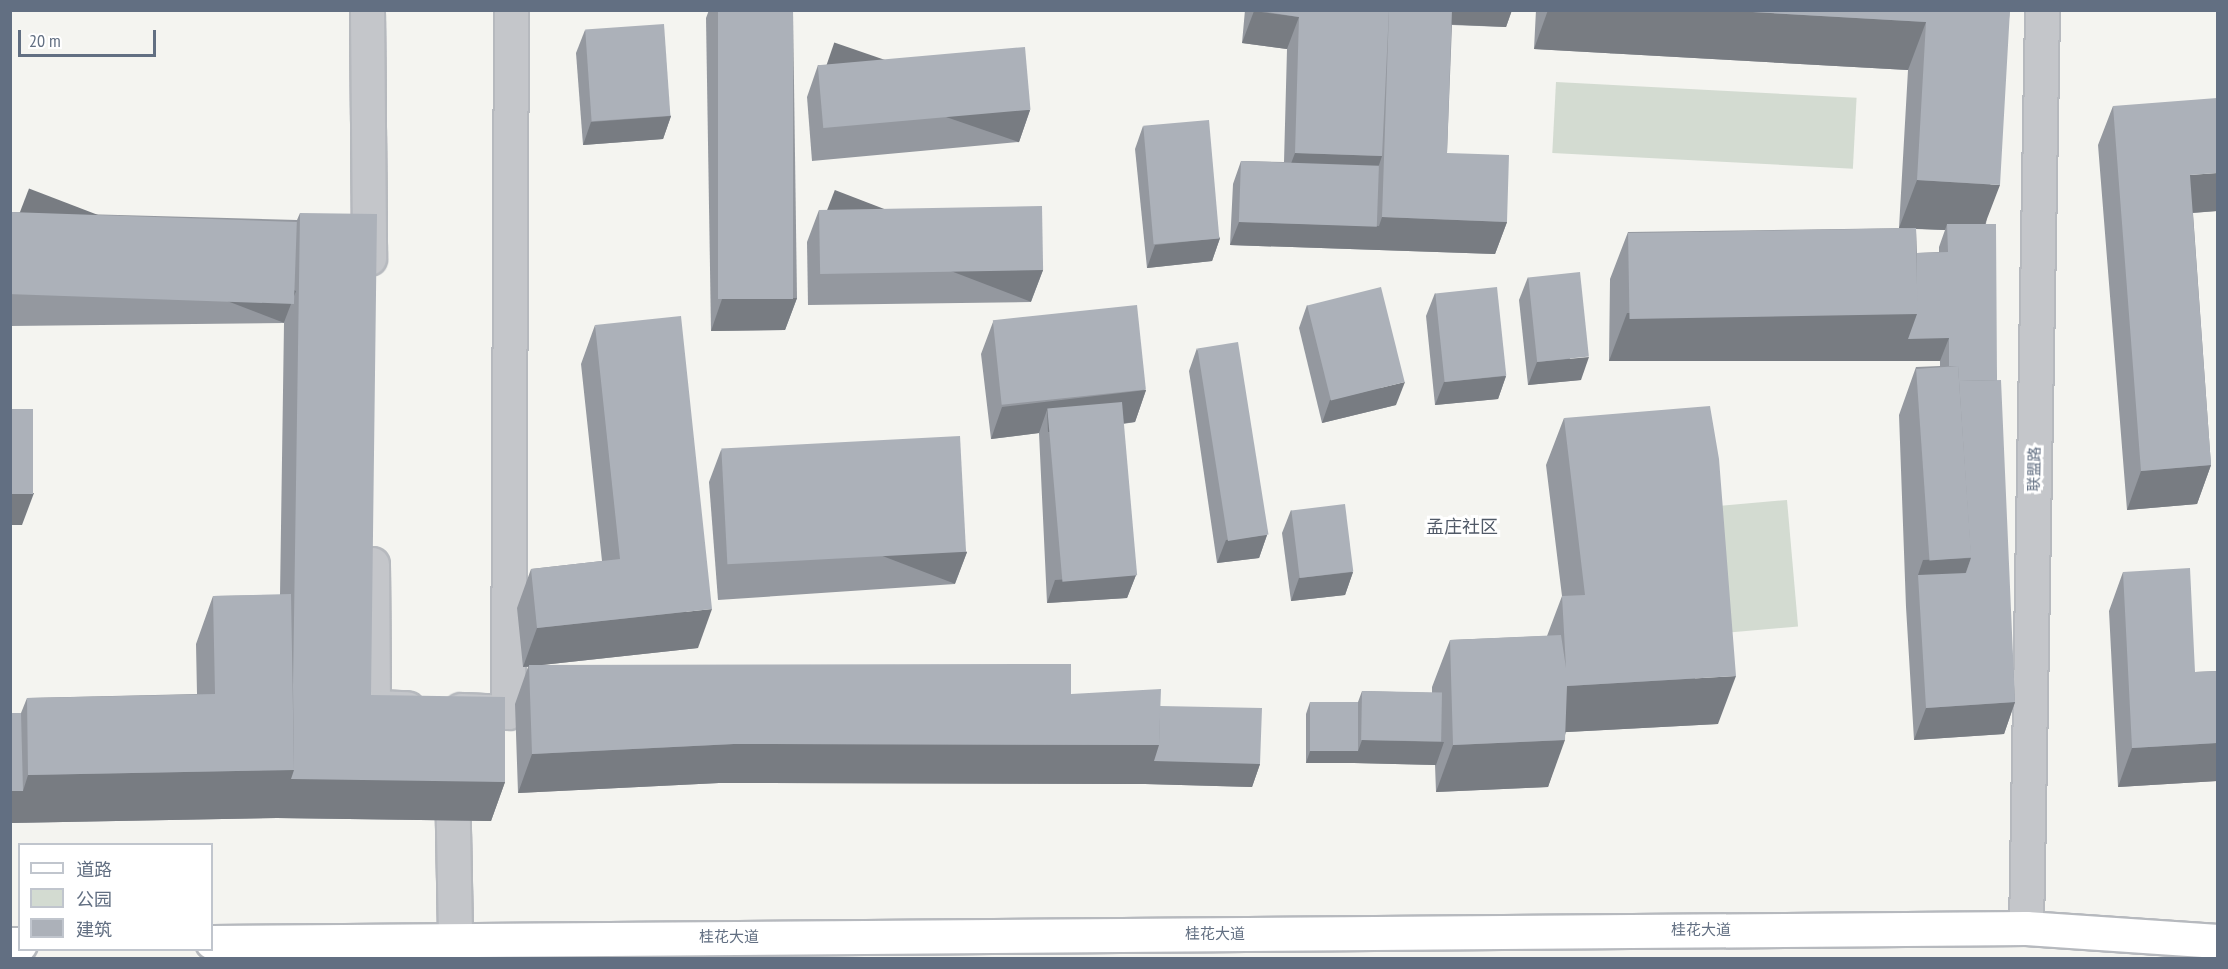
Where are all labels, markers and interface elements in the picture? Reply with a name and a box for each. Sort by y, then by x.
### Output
scale bar [21,18,159,56]
text: 20 m [29,29,61,52]
street label: 联盟路 [2025,446,2043,492]
district label: 孟庄社区 [1426,516,1498,538]
legend [18,843,213,951]
text: 道路 [76,858,112,881]
text: 公园 [76,888,112,911]
text: 建筑 [76,918,112,941]
street label: 桂花大道 [1671,921,1731,939]
street label: 桂花大道 [1185,925,1245,943]
street label: 桂花大道 [699,928,759,946]

